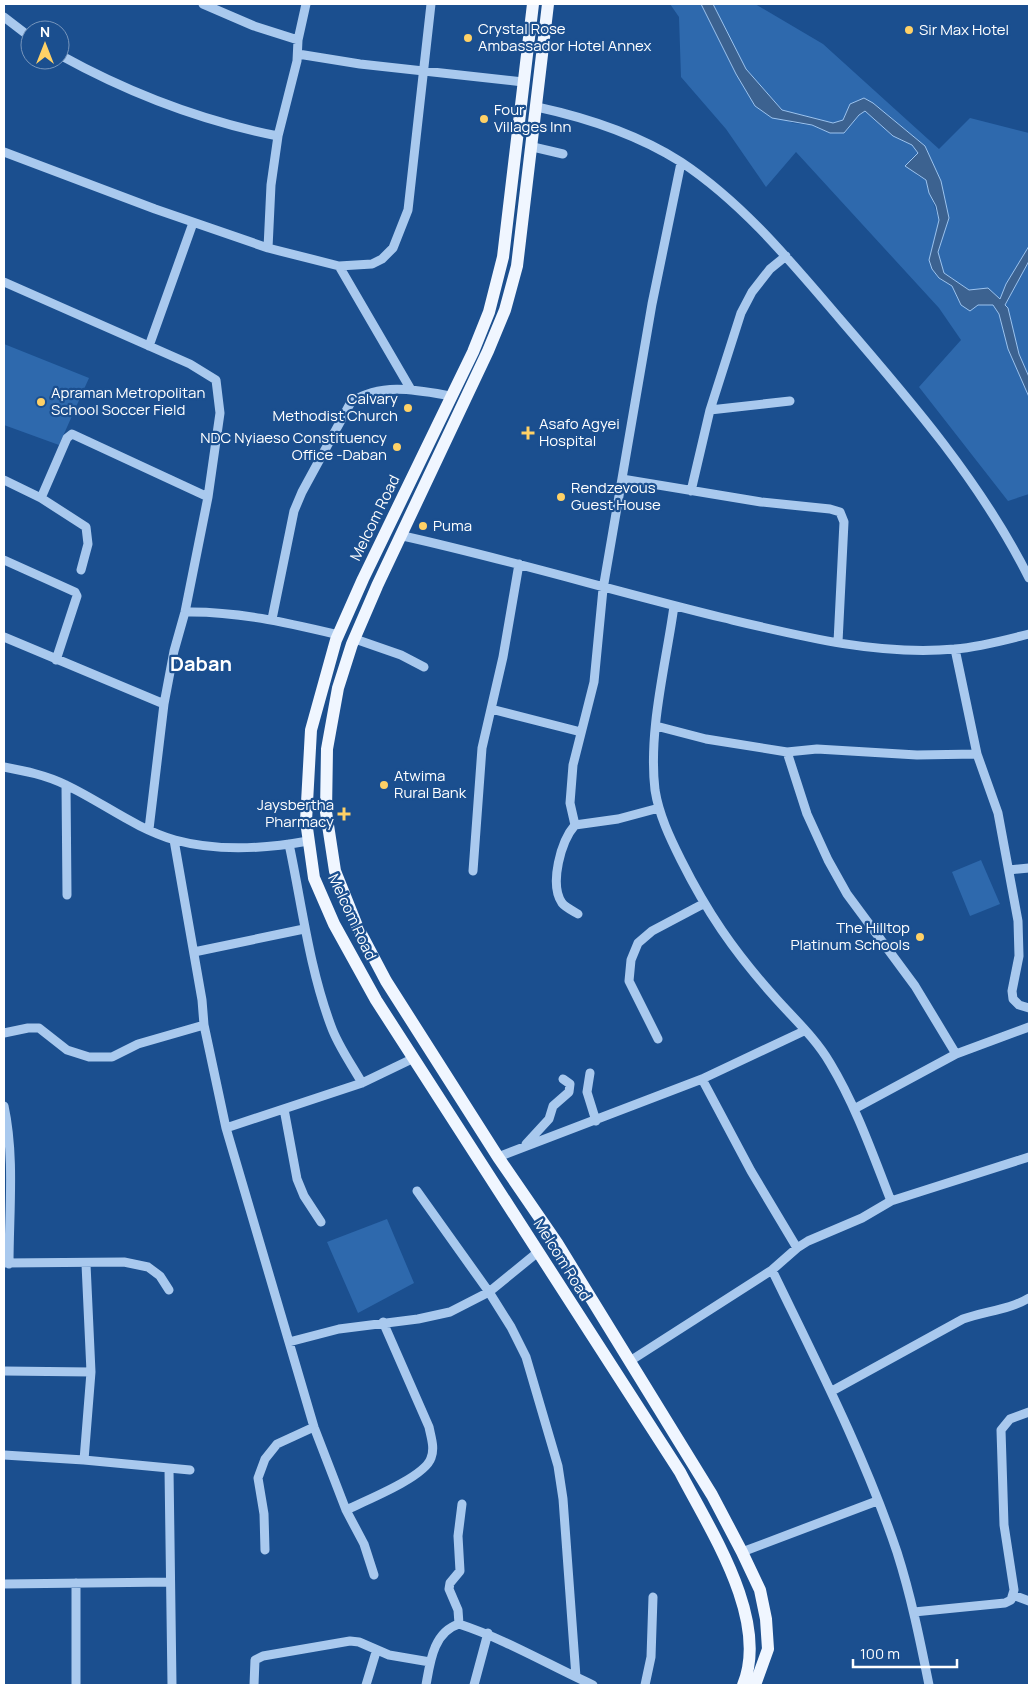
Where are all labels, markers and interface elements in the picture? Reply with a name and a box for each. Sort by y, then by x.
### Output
place label: Crystal Rose Ambassador Hotel Annex [478,18,652,56]
place label: Sir Max Hotel [919,19,1009,40]
north arrow [20,20,70,70]
text: N [40,22,50,41]
marker: Sir Max Hotel [903,24,915,36]
marker: Crystal Rose Ambassador Hotel Annex [462,32,474,44]
place label: Four Villages Inn [494,99,572,137]
marker: Four Villages Inn [478,113,490,125]
place label: Apraman Metropolitan School Soccer Field [51,382,205,420]
place label: Calvary Methodist Church [273,388,398,426]
marker: Apraman Metropolitan School Soccer Field [35,396,47,408]
marker: Calvary Methodist Church [402,402,414,414]
place label: Asafo Agyei Hospital [539,413,620,451]
marker: Asafo Agyei Hospital [521,426,535,440]
place label: NDC Nyiaeso Constituency Office -Daban [200,427,387,465]
marker: NDC Nyiaeso Constituency Office -Daban [391,441,403,453]
street label: Melcom Road [345,471,404,564]
place label: Rendzevous Guest House [571,477,661,515]
marker: Rendzevous Guest House [555,491,567,503]
place label: Puma [433,515,472,536]
marker: Puma [417,520,429,532]
district label: Daban [170,650,232,677]
place label: Atwima Rural Bank [394,765,467,803]
marker: Atwima Rural Bank [378,779,390,791]
place label: Jaysbertha Pharmacy [257,794,334,832]
marker: Jaysbertha Pharmacy [338,808,350,820]
street label: Melcom Road [323,870,382,963]
place label: The Hilltop Platinum Schools [790,917,910,955]
marker: The Hilltop Platinum Schools [914,931,926,943]
street label: Melcom Road [529,1215,596,1305]
scale bar [853,1636,957,1668]
text: 100 m [860,1643,900,1664]

